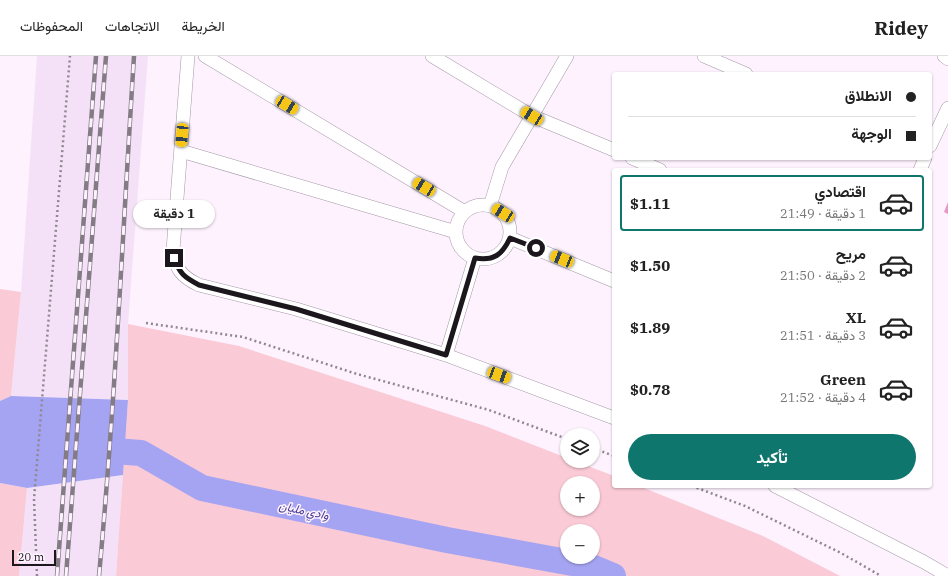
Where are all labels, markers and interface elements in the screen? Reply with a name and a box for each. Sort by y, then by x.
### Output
text: Ridey [874,16,928,40]
text: المحفوظات [20,17,83,35]
text: الاتجاهات [105,17,159,35]
text: الخريطة [181,17,225,35]
text: الانطلاق [845,86,892,105]
car [274,94,300,116]
car [519,105,545,127]
car [175,123,189,147]
text: الوجهة [851,124,892,143]
car [411,176,437,198]
text: اقتصادي [814,182,866,201]
icon: car [878,185,914,221]
text: $1.11 [630,194,670,213]
callout: 1 دقيقة [133,200,215,228]
car [490,202,516,224]
text: 1 دقيقة [153,205,195,222]
text: 1 دقيقة · 21:49 [780,205,866,222]
route start [527,239,545,257]
text: مريح [836,244,866,263]
icon: car [878,247,914,283]
route end [165,249,183,267]
car [549,249,575,269]
text: $1.50 [630,256,670,275]
text: 2 دقيقة · 21:50 [780,267,866,284]
text: XL [846,308,866,327]
icon: car [878,309,914,345]
text: $1.89 [630,318,670,337]
text: 3 دقيقة · 21:51 [780,327,866,344]
car [486,365,512,385]
text: Green [820,370,866,389]
icon: car [878,371,914,407]
text: $0.78 [630,380,670,399]
text: 4 دقيقة · 21:52 [780,389,866,406]
map controls [560,428,600,564]
button: layers [560,428,600,468]
button: تأكيد [628,434,916,480]
button: + [560,476,600,516]
water label: وادي مليان [277,497,331,526]
button: − [560,524,600,564]
scale bar [12,548,56,567]
text: 20 m [18,550,44,564]

